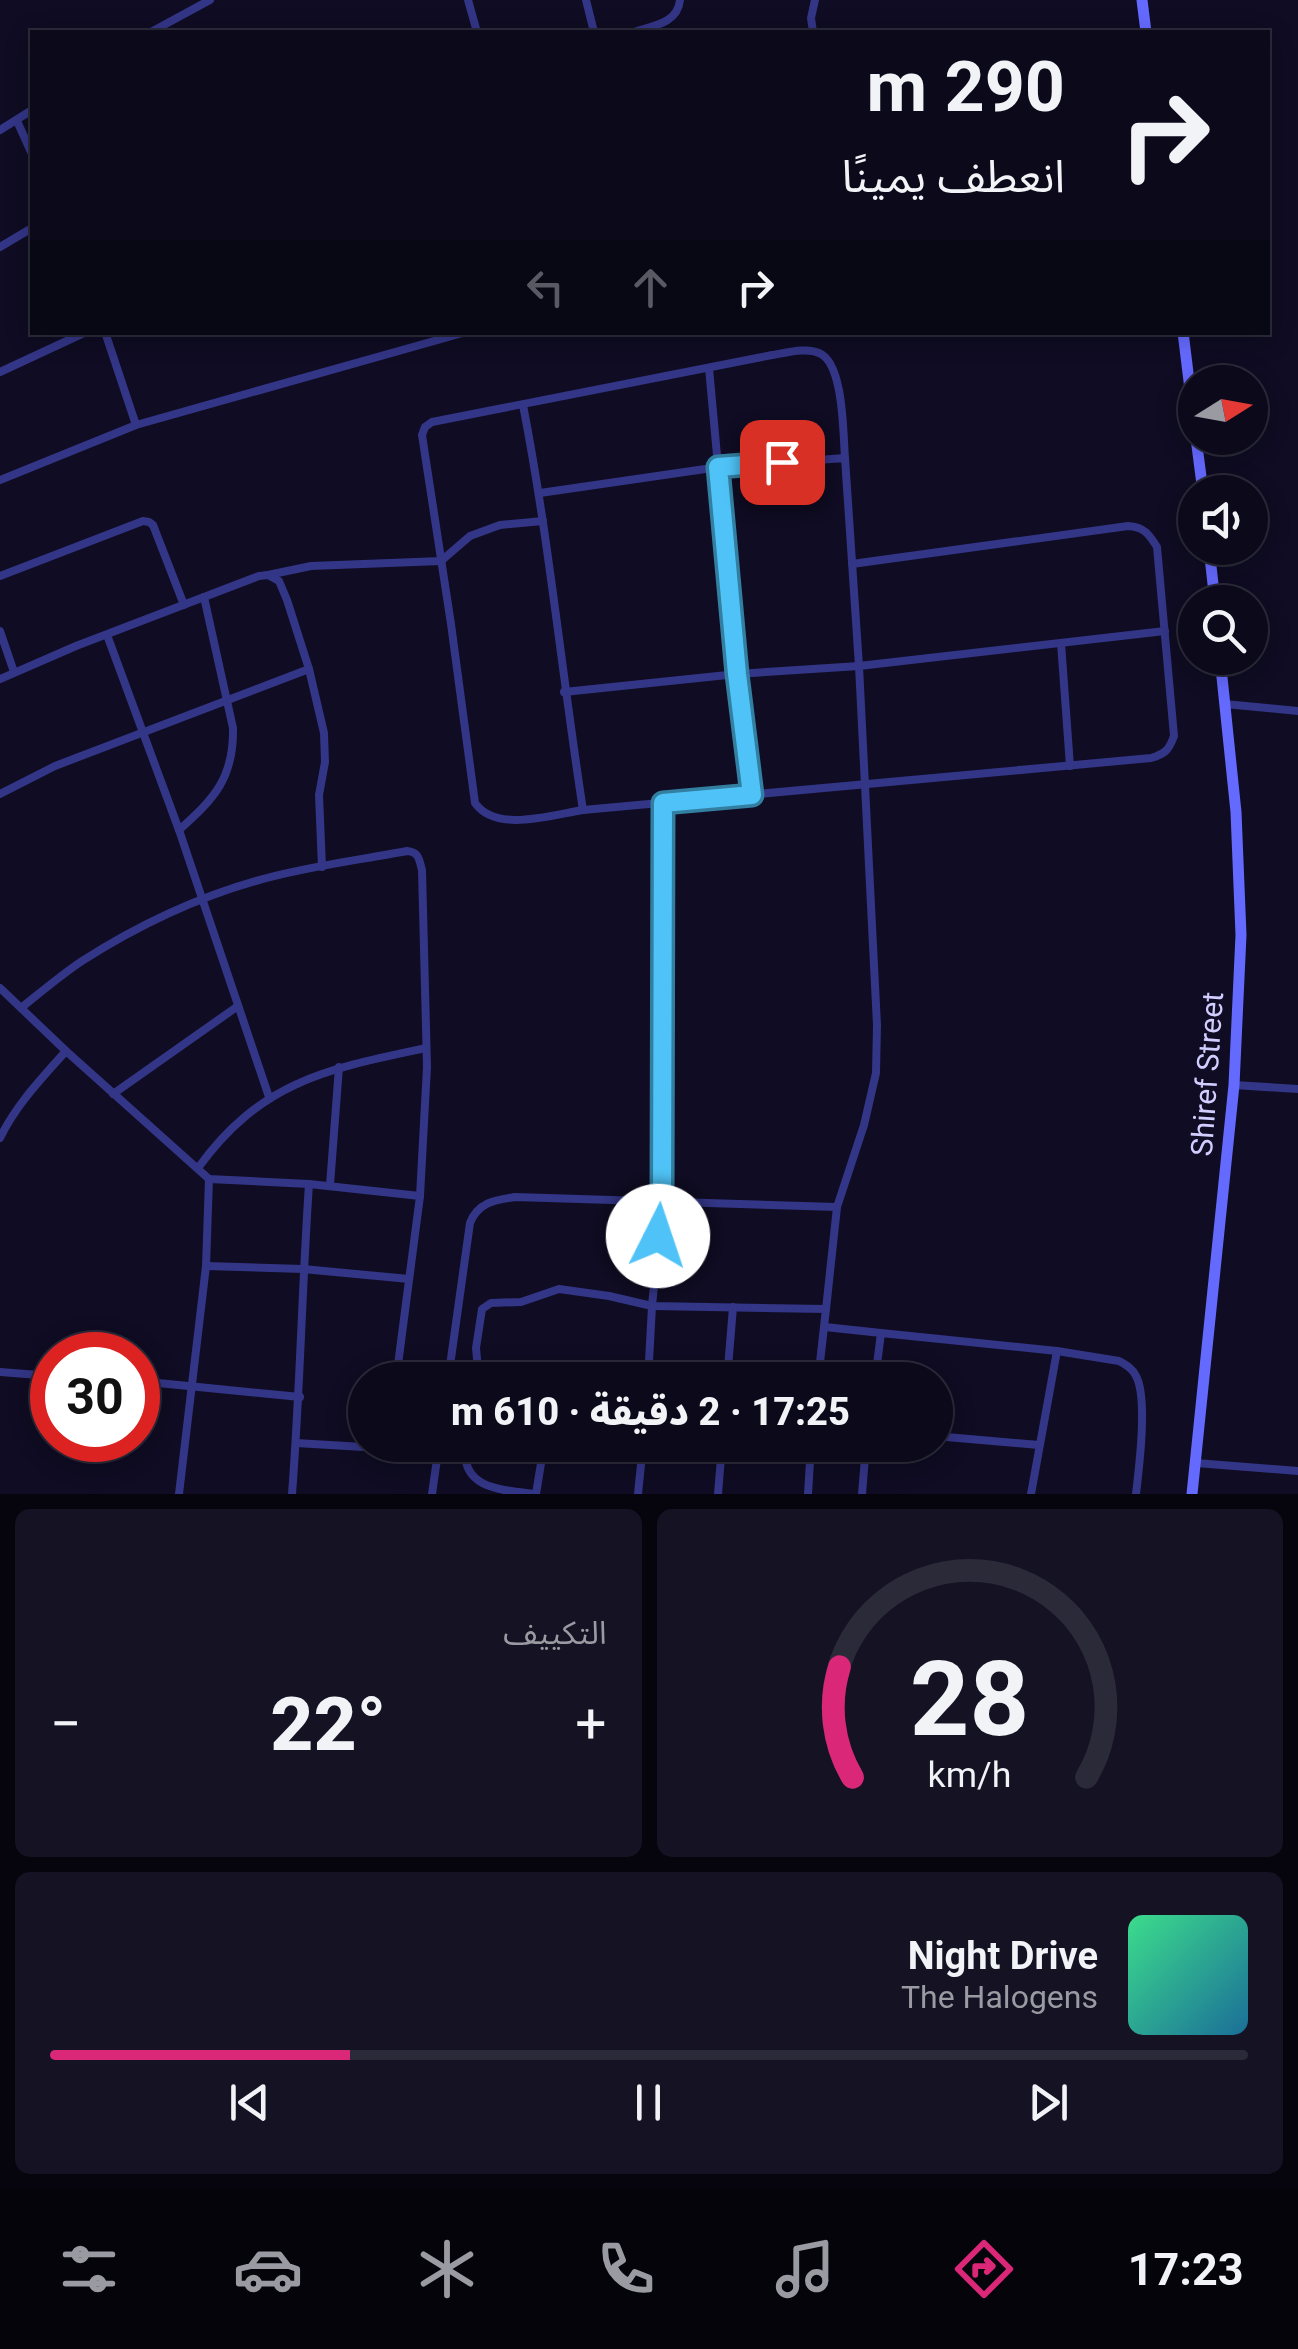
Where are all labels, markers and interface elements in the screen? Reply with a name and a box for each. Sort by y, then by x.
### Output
text: 290 m [866,46,1065,128]
icon: right [1100,70,1230,200]
text: انعطف يمينًا [841,150,1065,203]
icon: left [518,260,573,315]
icon: ahead [623,260,678,315]
icon: right [728,260,783,315]
north arrow [1178,365,1268,455]
map controls [1178,365,1268,675]
pin [740,420,825,505]
icon: arrive [755,435,810,490]
button: sound [1178,475,1268,565]
button: search [1178,585,1268,675]
street label: Shiref Street [1184,991,1230,1157]
position arrow [606,1184,710,1288]
speed limit sign: 30 [30,1332,160,1462]
text: 17:25 · 2 دقيقة · 610 m [451,1390,850,1434]
text: التكييف [503,1614,607,1652]
text: 28 [910,1639,1029,1760]
text: 22° [270,1680,386,1768]
text: − [50,1692,81,1756]
text: + [575,1692,607,1756]
text: km/h [928,1754,1012,1796]
text: Night Drive [908,1934,1098,1978]
text: The Halogens [901,1978,1098,2016]
icon: previous [222,2075,277,2130]
icon: pause [621,2075,676,2130]
icon: next [1021,2075,1076,2130]
icon: filters [54,2234,124,2304]
icon: car [233,2234,303,2304]
icon: climate [412,2234,482,2304]
icon: phone [591,2234,661,2304]
icon: music [770,2234,840,2304]
icon: directions [949,2234,1019,2304]
text: 17:23 [1128,2243,1244,2296]

